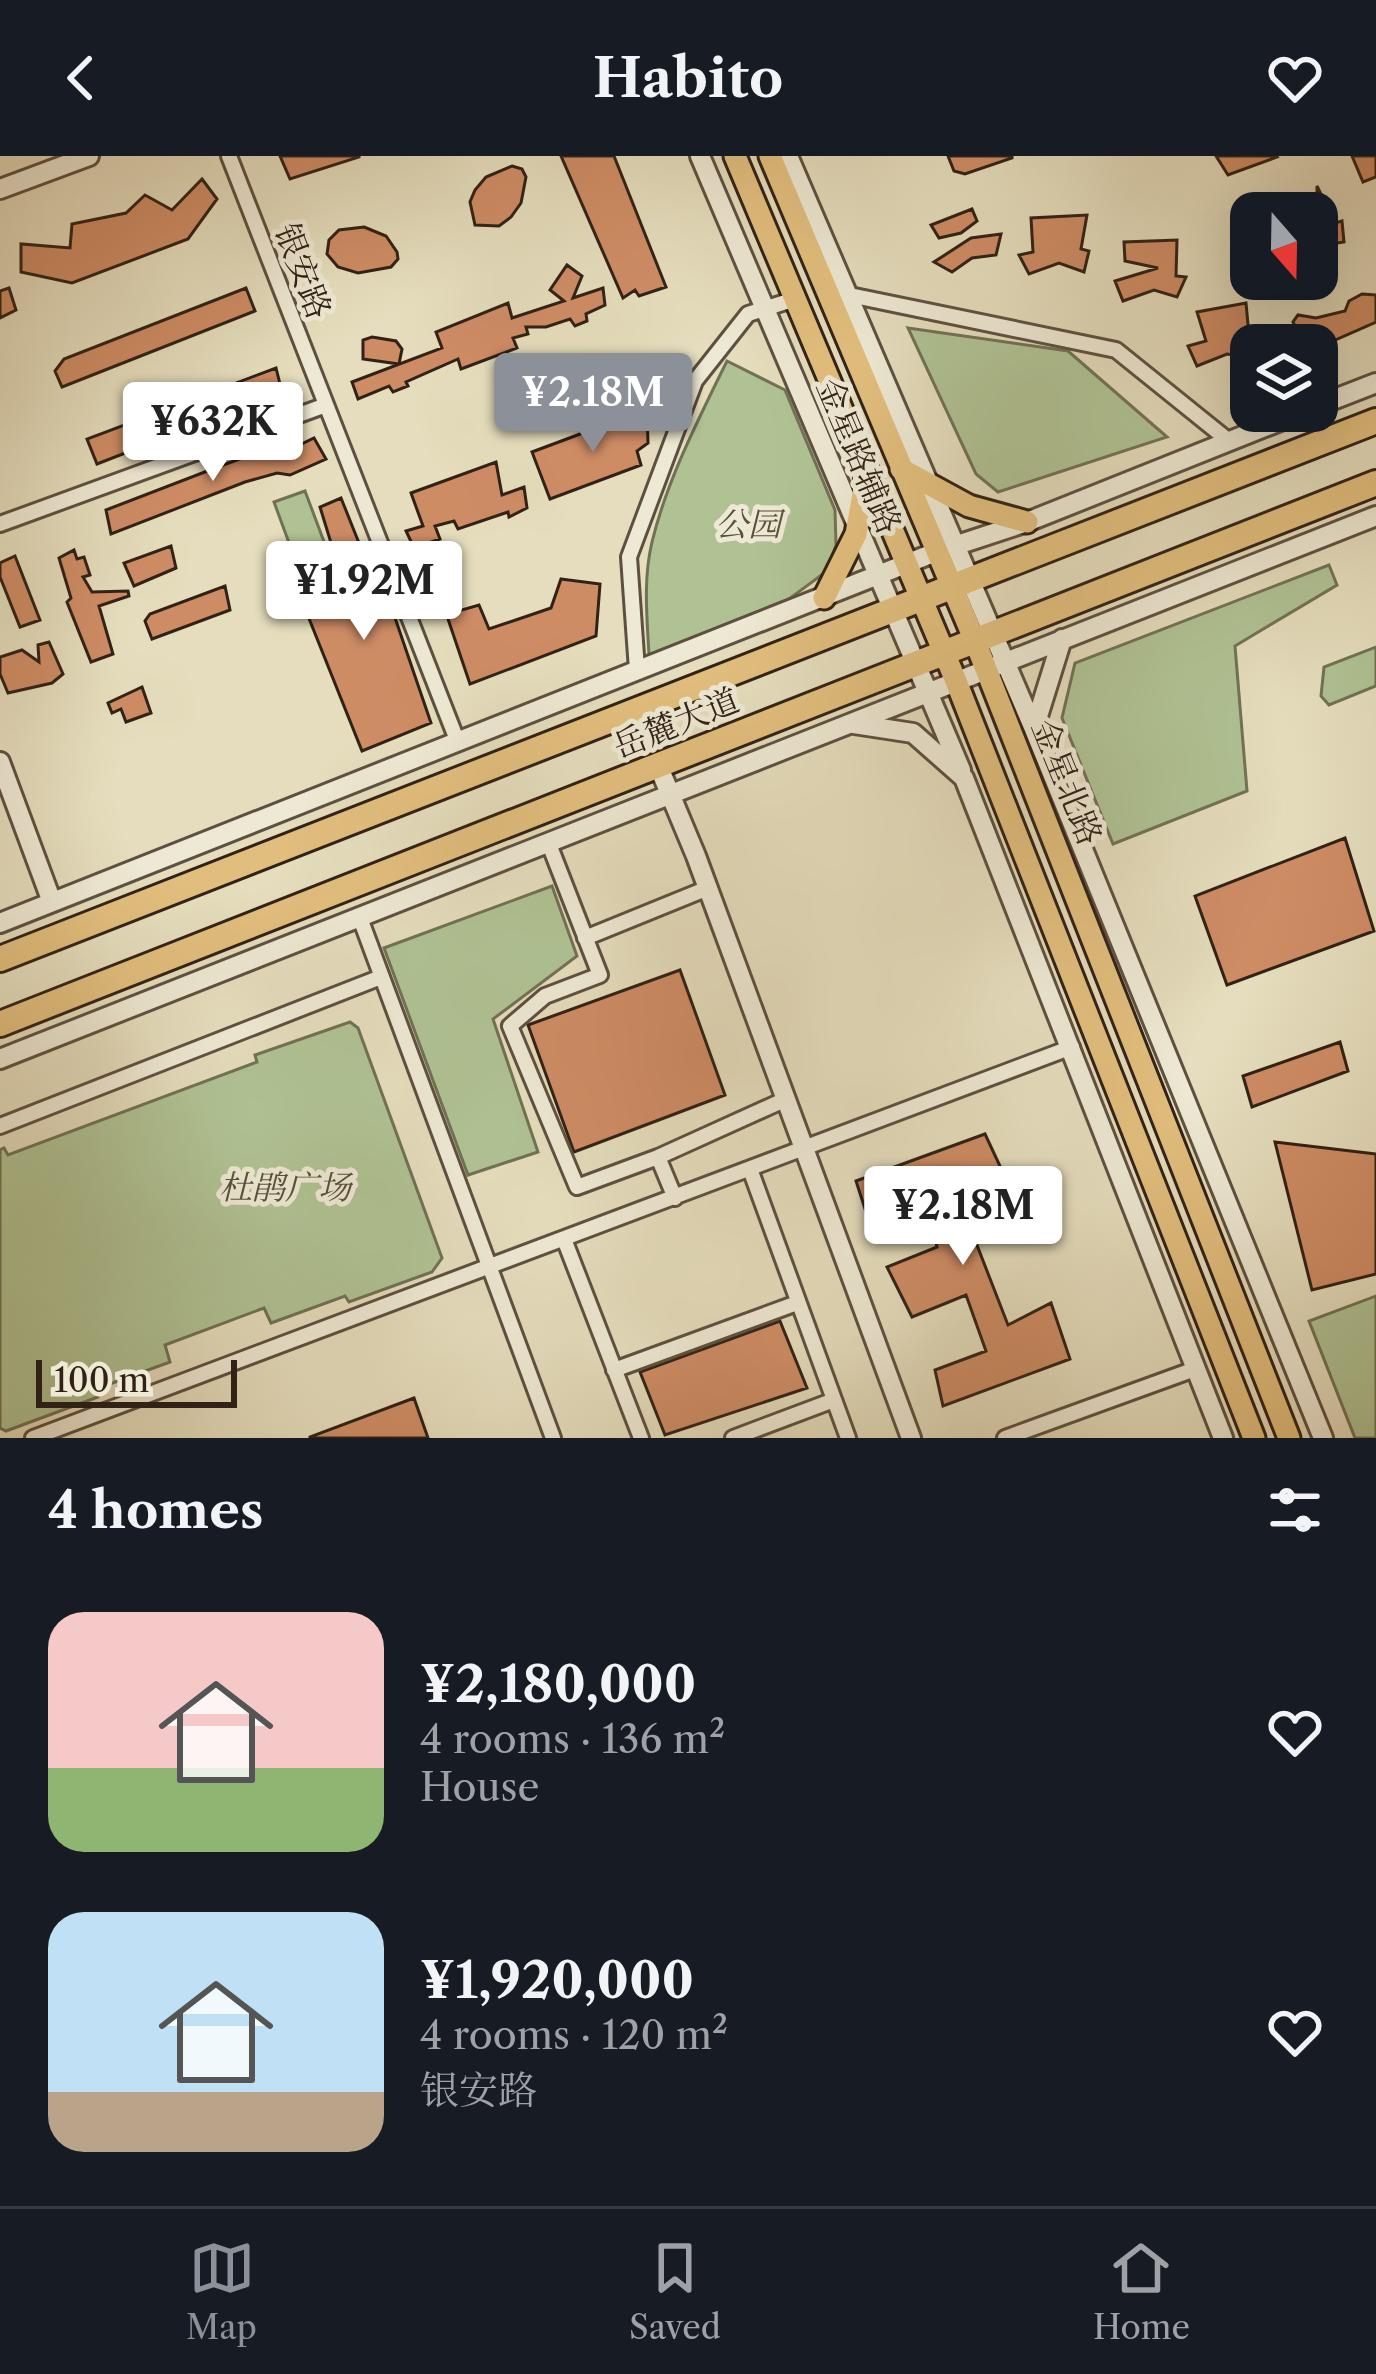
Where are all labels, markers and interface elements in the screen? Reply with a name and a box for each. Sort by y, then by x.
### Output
icon: back [48,45,114,111]
text: Habito [593,45,783,111]
icon: heart [1262,45,1328,111]
north arrow [1230,192,1338,300]
map controls [1230,192,1338,432]
street label: 银安路 [266,217,340,325]
button: layers [1230,324,1338,432]
pin: ¥2.18M [495,353,691,455]
text: ¥2.18M [521,368,665,416]
street label: 金星路辅路 [808,372,910,540]
pin: ¥632K [129,382,297,484]
text: ¥632K [150,397,276,445]
park label: 公园 [715,504,786,545]
pin: ¥1.92M [266,541,462,643]
text: ¥1.92M [293,556,435,604]
street label: 岳麓大道 [607,679,745,767]
street label: 金星北路 [1023,713,1111,851]
pin: ¥2.18M [865,1166,1061,1268]
park label: 杜鹃广场 [219,1167,354,1208]
text: ¥2.18M [891,1181,1035,1229]
scale bar [36,1354,237,1407]
text: 100 m [54,1360,149,1401]
icon: filters [1262,1477,1328,1543]
text: 4 homes [48,1479,263,1541]
text: ¥2,180,000 [420,1653,696,1715]
icon: home [144,1660,288,1804]
icon: heart [1262,1699,1328,1765]
text: 4 rooms · 136 m² [420,1715,725,1763]
text: House [420,1763,539,1811]
text: ¥1,920,000 [420,1949,694,2011]
icon: home [144,1960,288,2104]
icon: heart [1262,1999,1328,2065]
text: 4 rooms · 120 m² [420,2011,728,2059]
text: 银安路 [420,2066,537,2114]
tab: Map [186,2235,257,2348]
tab: Saved [629,2235,721,2348]
tab: Home [1093,2235,1190,2348]

